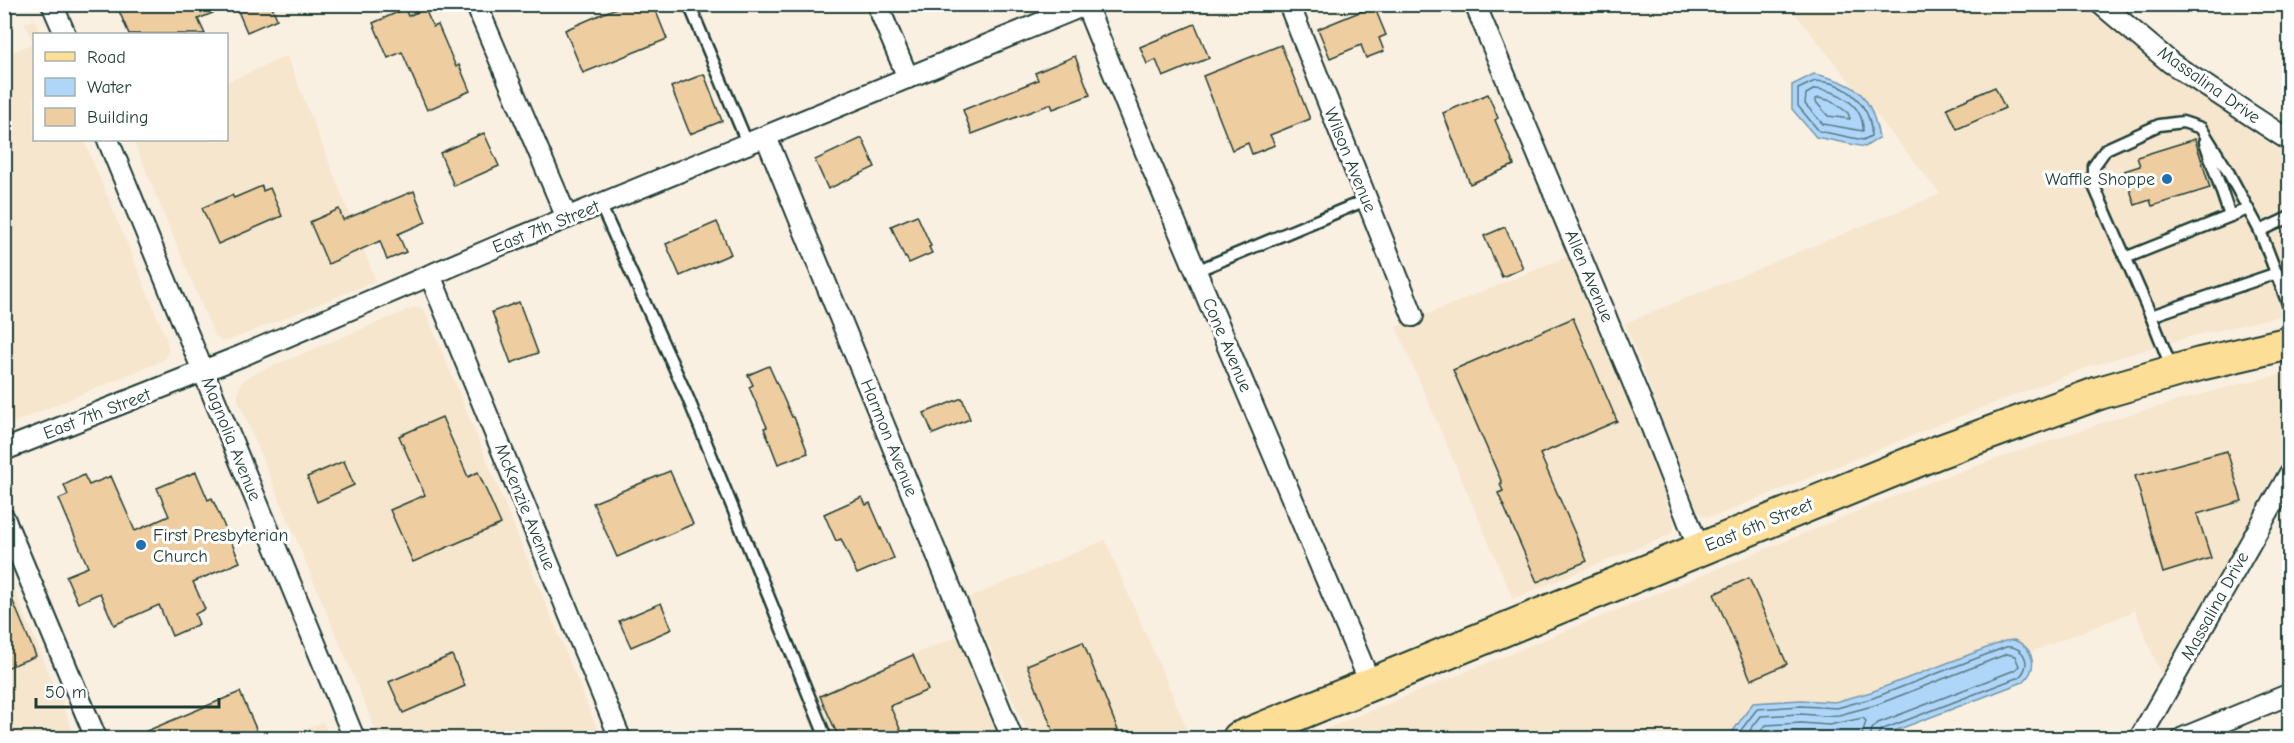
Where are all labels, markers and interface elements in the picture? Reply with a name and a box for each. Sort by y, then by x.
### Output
legend [33,33,228,141]
street label: Massalina Drive [2154,42,2264,128]
text: Road [87,47,126,68]
text: Water [87,77,132,98]
street label: Wilson Avenue [1319,104,1381,216]
text: Building [87,107,149,128]
place label: Waffle Shoppe [2045,169,2155,190]
marker: Waffle Shoppe [2160,172,2174,186]
street label: East 7th Street [490,196,603,258]
street label: Allen Avenue [1560,227,1618,325]
street label: Cone Avenue [1198,295,1256,395]
street label: Magnolia Avenue [197,374,265,504]
street label: Harmon Avenue [856,376,922,500]
street label: East 7th Street [40,384,154,444]
street label: McKenzie Avenue [490,441,560,573]
street label: East 6th Street [1702,494,1817,556]
place label: First Presbyterian Church [153,525,288,567]
marker: First Presbyterian Church [134,538,148,552]
street label: Massalina Drive [2177,548,2253,664]
scale bar [36,671,219,709]
text: 50 m [45,682,87,703]

